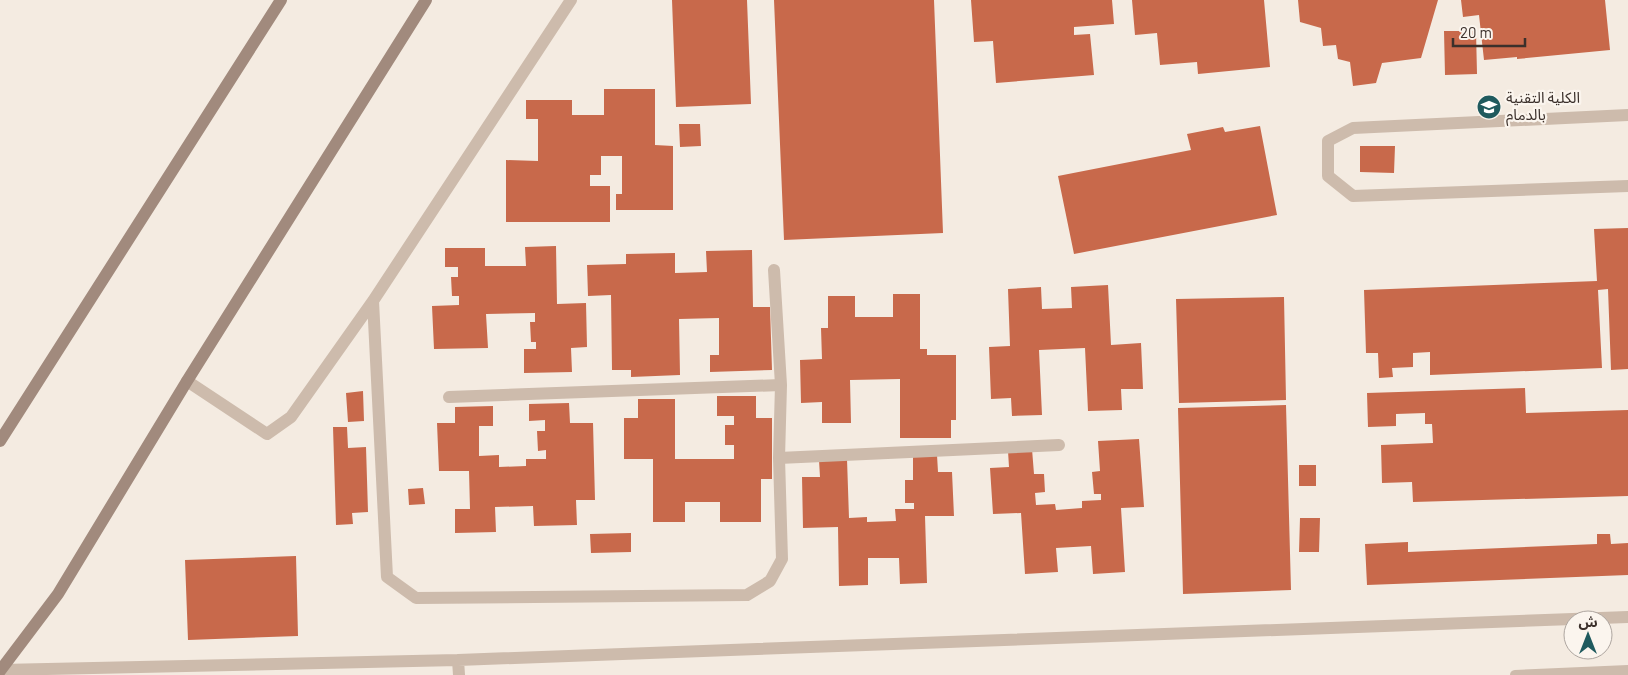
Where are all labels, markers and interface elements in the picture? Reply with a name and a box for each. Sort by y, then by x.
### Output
scale bar [1453,15,1526,47]
text: 20 m [1460,23,1492,41]
place label: الكلية التقنية بالدمام [1506,88,1580,126]
school or university icon: الكلية التقنية بالدمام [1476,94,1502,120]
north arrow [1563,610,1613,660]
text: ش [1578,613,1598,630]

